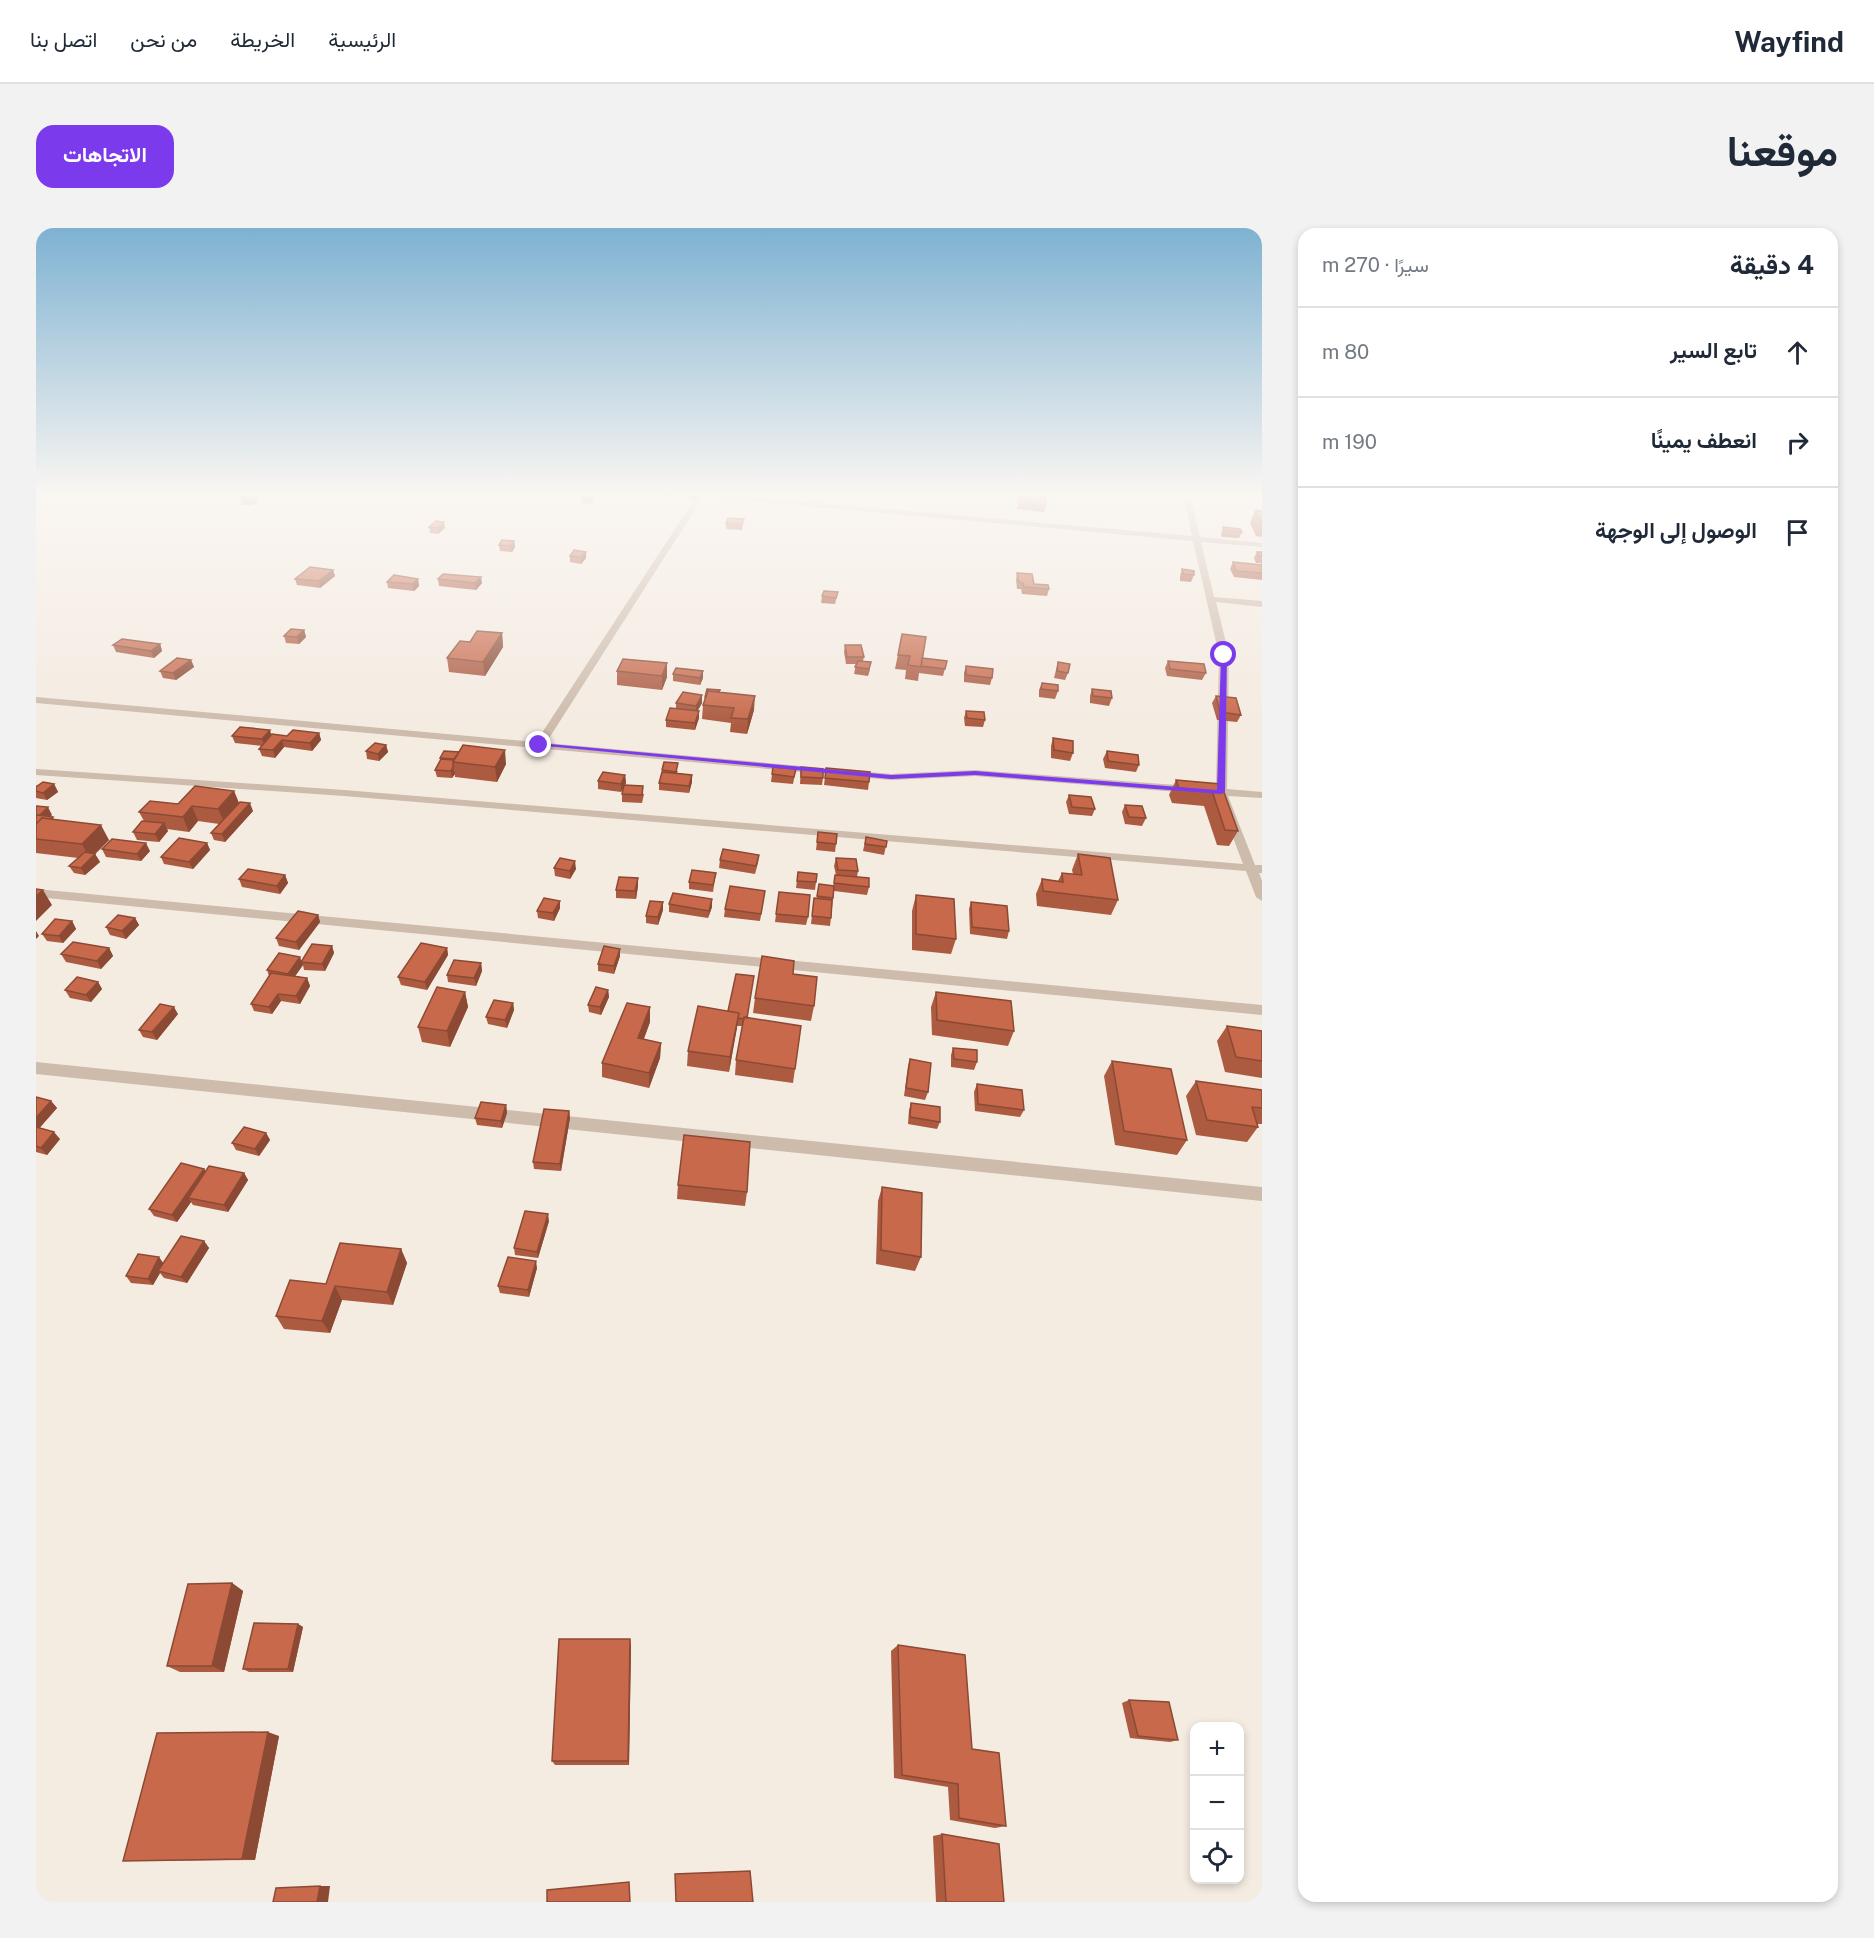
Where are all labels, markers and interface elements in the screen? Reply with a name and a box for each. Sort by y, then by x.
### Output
text: Wayfind [1734,25,1844,58]
text: اتصل بنا [30,27,97,52]
text: من نحن [130,27,197,52]
text: الخريطة [230,27,295,52]
text: الرئيسية [328,27,396,52]
button: الاتجاهات [36,125,174,188]
text: موقعنا [1727,126,1838,175]
text: 4 دقيقة [1730,249,1814,280]
text: سيرًا · 270 m [1322,253,1429,277]
icon: ahead [1781,336,1814,369]
text: تابع السير [1670,337,1757,363]
text: 80 m [1322,340,1369,364]
icon: right [1781,426,1814,459]
text: انعطف يمينًا [1651,427,1757,453]
text: 190 m [1322,430,1377,454]
icon: arrive [1781,516,1814,549]
text: الوصول إلى الوجهة [1595,517,1757,543]
route start [1210,641,1236,667]
route end [525,731,551,757]
map controls [1190,1722,1244,1884]
button: + [1190,1722,1244,1776]
button: − [1190,1776,1244,1830]
button: locate [1190,1830,1244,1884]

